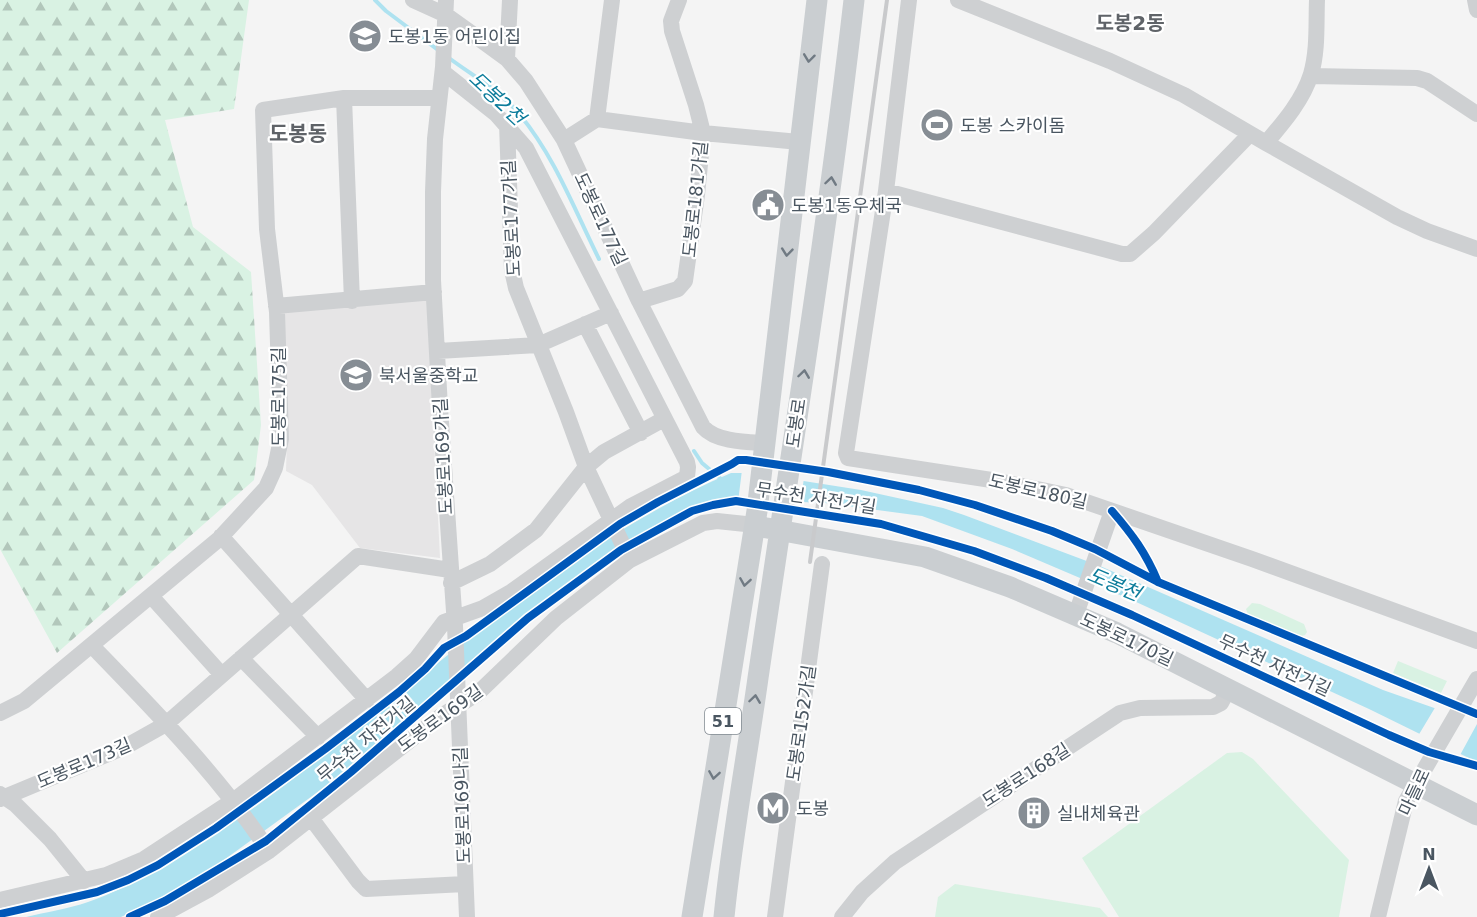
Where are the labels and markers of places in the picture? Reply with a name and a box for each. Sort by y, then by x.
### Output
school or university icon: 도봉1동 어린이집 [347,18,383,54]
place label: 도봉1동 어린이집 [388,26,521,47]
sports icon: 도봉 스카이돔 [919,107,955,143]
place label: 도봉 스카이돔 [960,115,1065,136]
public building icon: 도봉1동우체국 [750,187,786,223]
place label: 도봉1동우체국 [791,195,902,216]
school or university icon: 북서울중학교 [338,357,374,393]
place label: 북서울중학교 [379,365,478,386]
metro station icon: 도봉 [755,790,791,826]
building icon: 실내체육관 [1016,795,1052,831]
place label: 도봉 [796,798,829,819]
place label: 실내체육관 [1057,803,1140,824]

